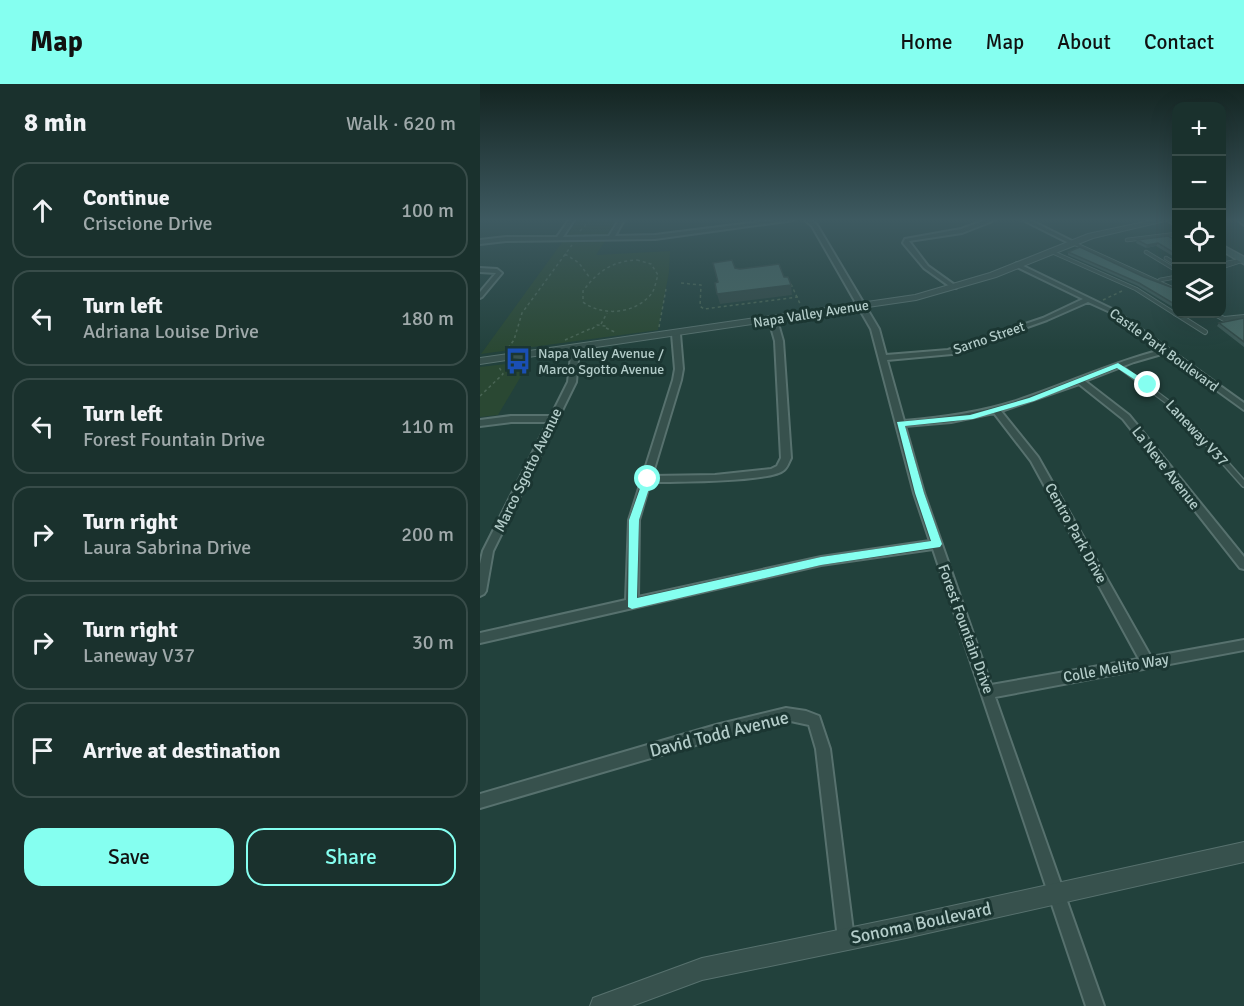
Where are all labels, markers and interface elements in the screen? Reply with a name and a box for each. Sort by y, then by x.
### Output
text: Map [30,25,83,59]
text: Home [900,29,953,55]
text: Map [986,29,1024,55]
text: About [1057,29,1111,55]
text: Contact [1144,29,1214,55]
map controls [1172,102,1226,318]
button: + [1172,102,1226,156]
text: 8 min [24,107,87,139]
text: Walk · 620 m [346,111,456,136]
button: − [1172,156,1226,210]
text: Continue [83,184,170,211]
icon: ahead [26,194,59,227]
text: 100 m [401,198,454,223]
button: locate [1172,210,1226,264]
text: Criscione Drive [83,211,213,236]
button: layers [1172,264,1226,318]
text: Turn left [83,292,163,319]
street label: Napa Valley Avenue [752,296,870,332]
icon: left [26,302,59,335]
street label: Castle Park Boulevard [1106,305,1222,395]
text: 180 m [401,306,454,331]
street label: Sarno Street [951,318,1027,358]
text: Adriana Louise Drive [83,319,259,344]
place label: Napa Valley Avenue / Marco Sgotto Avenue [538,345,664,378]
bus stop icon: Napa Valley Avenue / Marco Sgotto Avenue [503,346,533,376]
route end [1134,371,1160,397]
street label: Laneway V37 [1162,396,1232,470]
text: Turn left [83,400,163,427]
street label: Marco Sgotto Avenue [490,405,566,535]
icon: left [26,410,59,443]
text: 110 m [401,414,454,439]
street label: La Neve Avenue [1128,423,1204,513]
text: Forest Fountain Drive [83,427,265,452]
route start [634,465,660,491]
street label: Centro Park Drive [1041,480,1111,586]
text: Turn right [83,508,178,535]
icon: right [26,518,59,551]
text: 200 m [401,522,454,547]
text: Laura Sabrina Drive [83,535,251,560]
street label: Forest Fountain Drive [934,562,998,696]
text: Turn right [83,616,178,643]
icon: right [26,626,59,659]
text: 30 m [412,630,454,655]
text: Laneway V37 [83,643,195,668]
street label: Colle Melito Way [1062,650,1170,686]
street label: David Todd Avenue [647,706,791,762]
icon: arrive [26,734,59,767]
text: Arrive at destination [83,737,280,764]
button: Save [24,828,234,886]
button: Share [246,828,456,886]
street label: Sonoma Boulevard [849,897,993,949]

